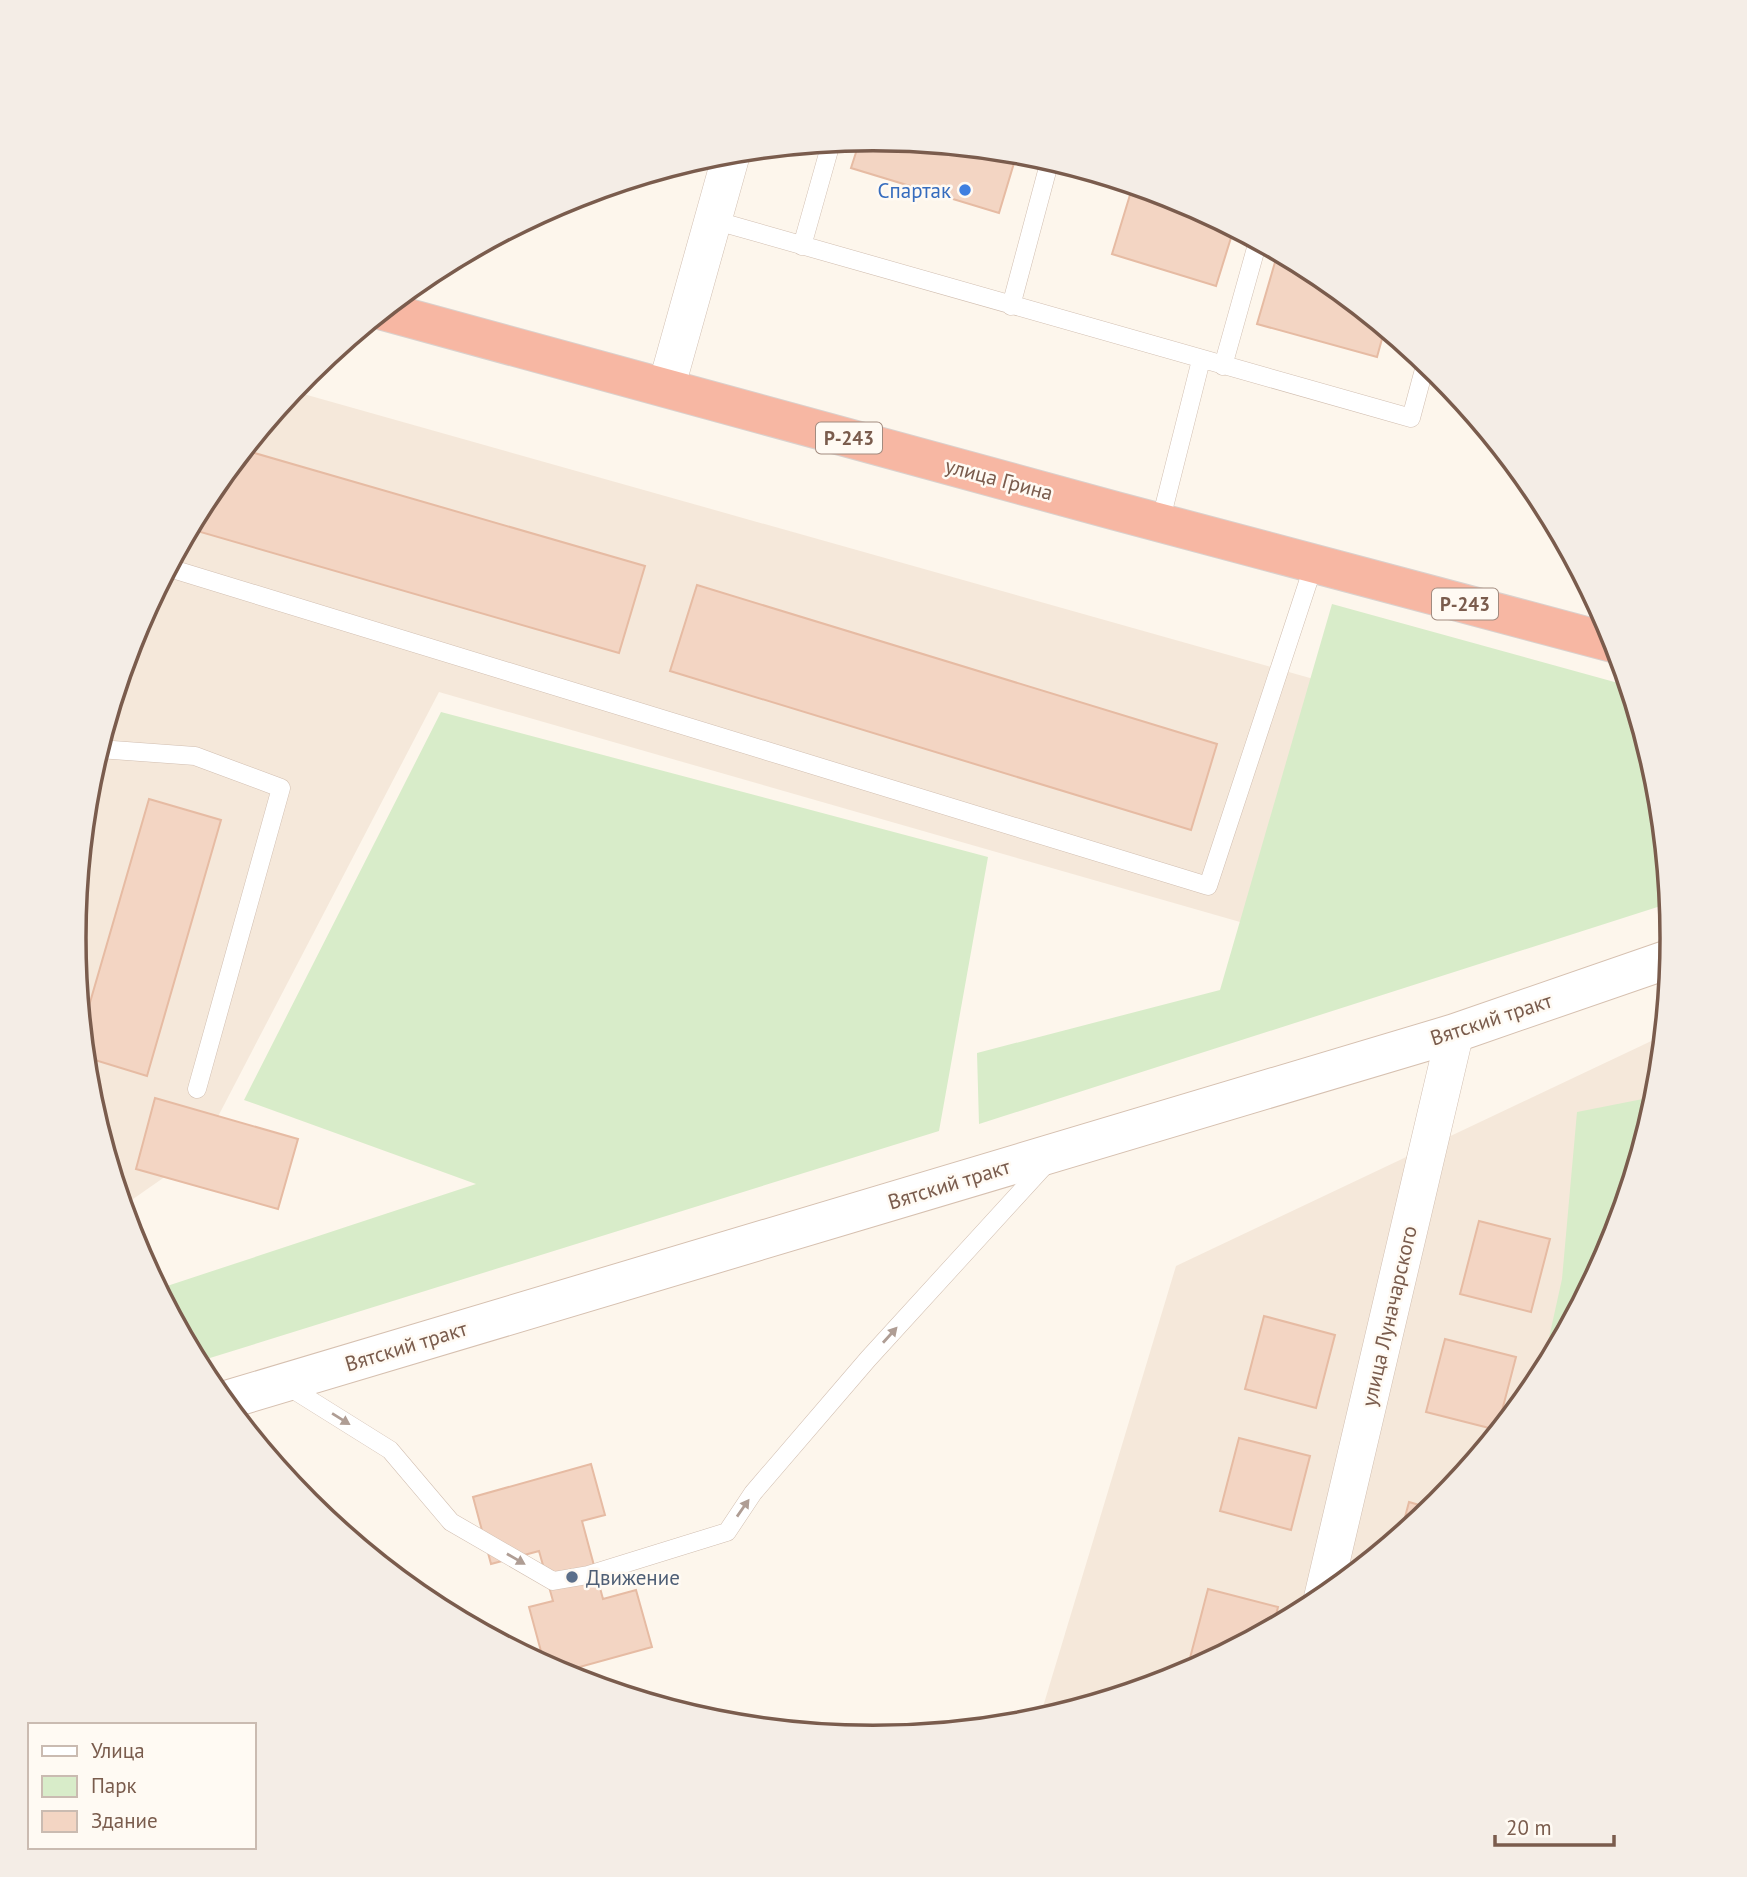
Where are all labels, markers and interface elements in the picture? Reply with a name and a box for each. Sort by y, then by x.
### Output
place label: Спартак [878,177,951,204]
marker: Спартак [957,182,973,198]
road number: Р-243 [816,422,882,453]
street label: улица Грина [942,452,1056,506]
road number: Р-243 [1432,589,1498,620]
street label: Вятский тракт [1427,986,1556,1051]
street label: Вятский тракт [885,1152,1014,1215]
street label: улица Луначарского [1355,1223,1423,1409]
street label: Вятский тракт [342,1314,471,1377]
one-way arrow [882,1326,898,1344]
one-way arrow [331,1413,351,1426]
one-way arrow [736,1499,750,1517]
one-way arrow [506,1553,526,1565]
place label: Движение [586,1564,680,1591]
marker: Движение [564,1569,580,1585]
legend [28,1723,256,1849]
text: Улица [91,1737,145,1764]
text: Парк [91,1772,137,1799]
scale bar [1495,1804,1614,1848]
text: Здание [91,1807,158,1834]
text: 20 m [1506,1814,1552,1841]

